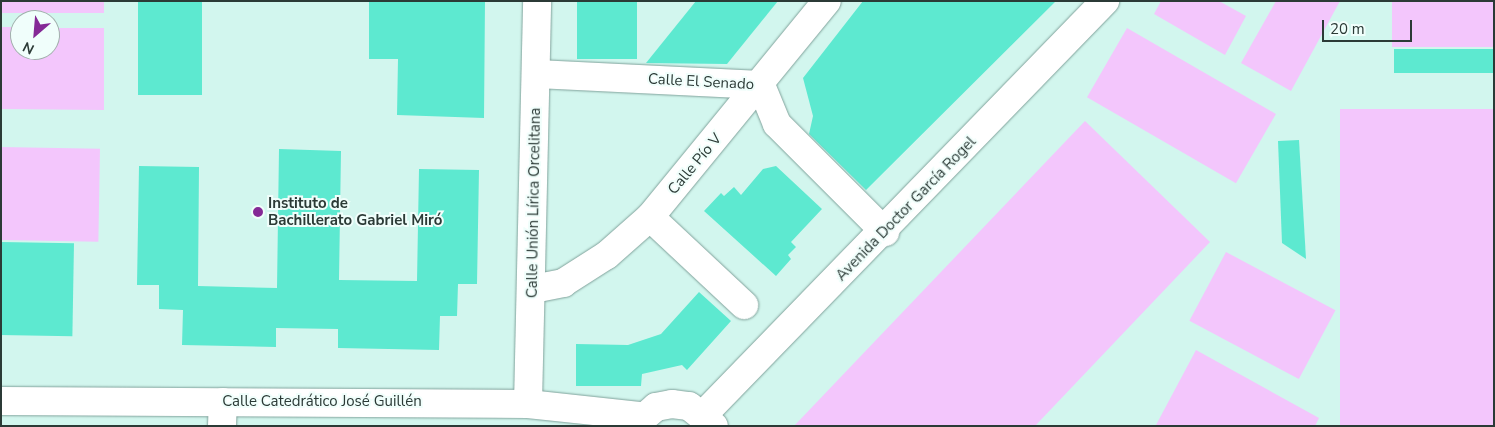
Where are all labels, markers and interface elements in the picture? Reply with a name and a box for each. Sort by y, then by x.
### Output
north arrow [10,10,60,60]
scale bar [1325,10,1415,42]
text: 20 m [1330,19,1365,39]
text: N [19,37,37,59]
street label: Calle El Senado [647,70,755,94]
street label: Calle Unión Lírica Orcelitana [523,108,545,298]
street label: Calle Pío V [664,130,726,198]
street label: Avenida Doctor García Rogel [832,133,980,285]
place label: Instituto de Bachillerato Gabriel Miró [268,194,442,229]
marker: Instituto de Bachillerato Gabriel Miró [252,206,264,218]
street label: Calle Catedrático José Guillén [222,393,422,411]

